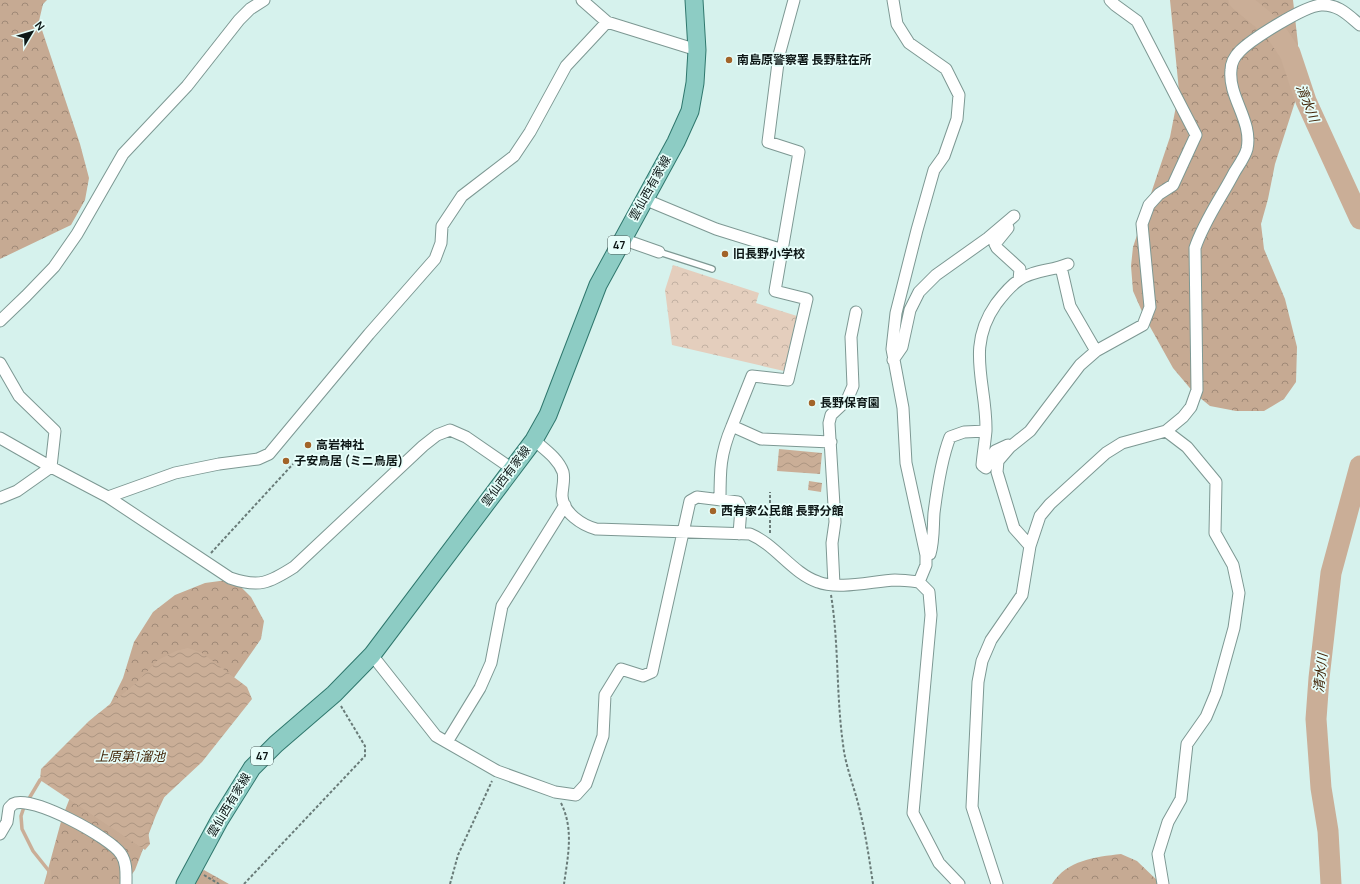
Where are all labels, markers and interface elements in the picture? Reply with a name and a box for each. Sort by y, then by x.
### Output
north arrow [12,12,52,52]
text: N [32,18,49,33]
place label: 南島原警察署 長野駐在所 [737,51,871,68]
marker: 南島原警察署 長野駐在所 [724,55,734,65]
water label: 清水川 [1292,82,1324,126]
street label: 雲仙西有家線 [625,152,674,223]
road number: 47 [608,236,630,254]
place label: 旧長野小学校 [733,245,805,262]
marker: 旧長野小学校 [720,249,730,259]
place label: 長野保育園 [820,394,880,411]
marker: 長野保育園 [807,398,817,408]
place label: 高岩神社 [316,436,364,453]
marker: 高岩神社 [303,440,313,450]
street label: 雲仙西有家線 [477,442,534,510]
place label: 子安鳥居 (ミニ鳥居) [294,452,403,469]
marker: 子安鳥居 (ミニ鳥居) [281,456,291,466]
place label: 西有家公民館 長野分館 [721,502,843,519]
marker: 西有家公民館 長野分館 [708,506,718,516]
water label: 清水川 [1309,651,1331,693]
water label: 上原第1溜池 [95,747,167,765]
road number: 47 [251,747,273,765]
street label: 雲仙西有家線 [203,769,254,840]

